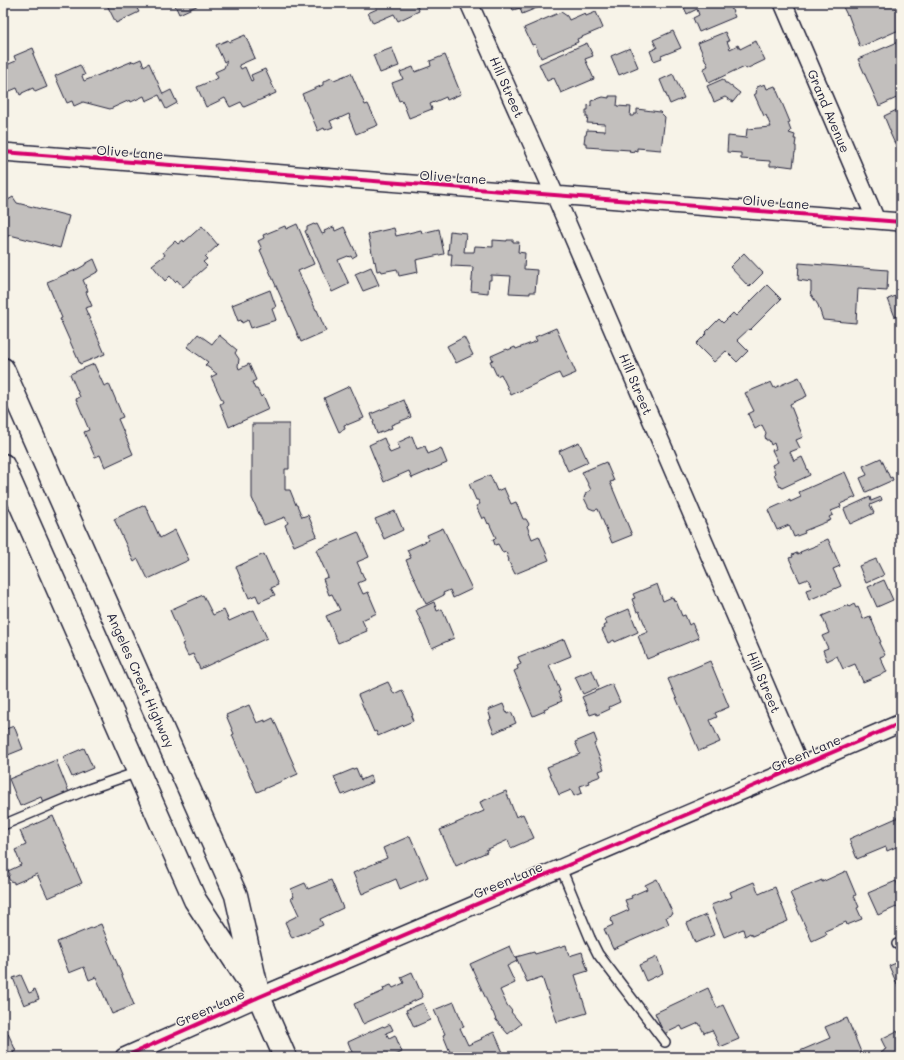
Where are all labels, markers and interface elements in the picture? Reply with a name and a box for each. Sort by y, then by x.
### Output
street label: Hill Street [486,54,529,120]
street label: Grand Avenue [804,67,855,155]
street label: Olive Lane [96,141,164,162]
street label: Olive Lane [419,166,487,187]
street label: Olive Lane [742,191,810,212]
street label: Hill Street [616,350,657,417]
street label: Angeles Crest Highway [104,609,179,750]
street label: Hill Street [744,648,785,715]
street label: Green Lane [769,730,843,775]
street label: Green Lane [471,857,545,902]
street label: Green Lane [173,985,247,1030]

